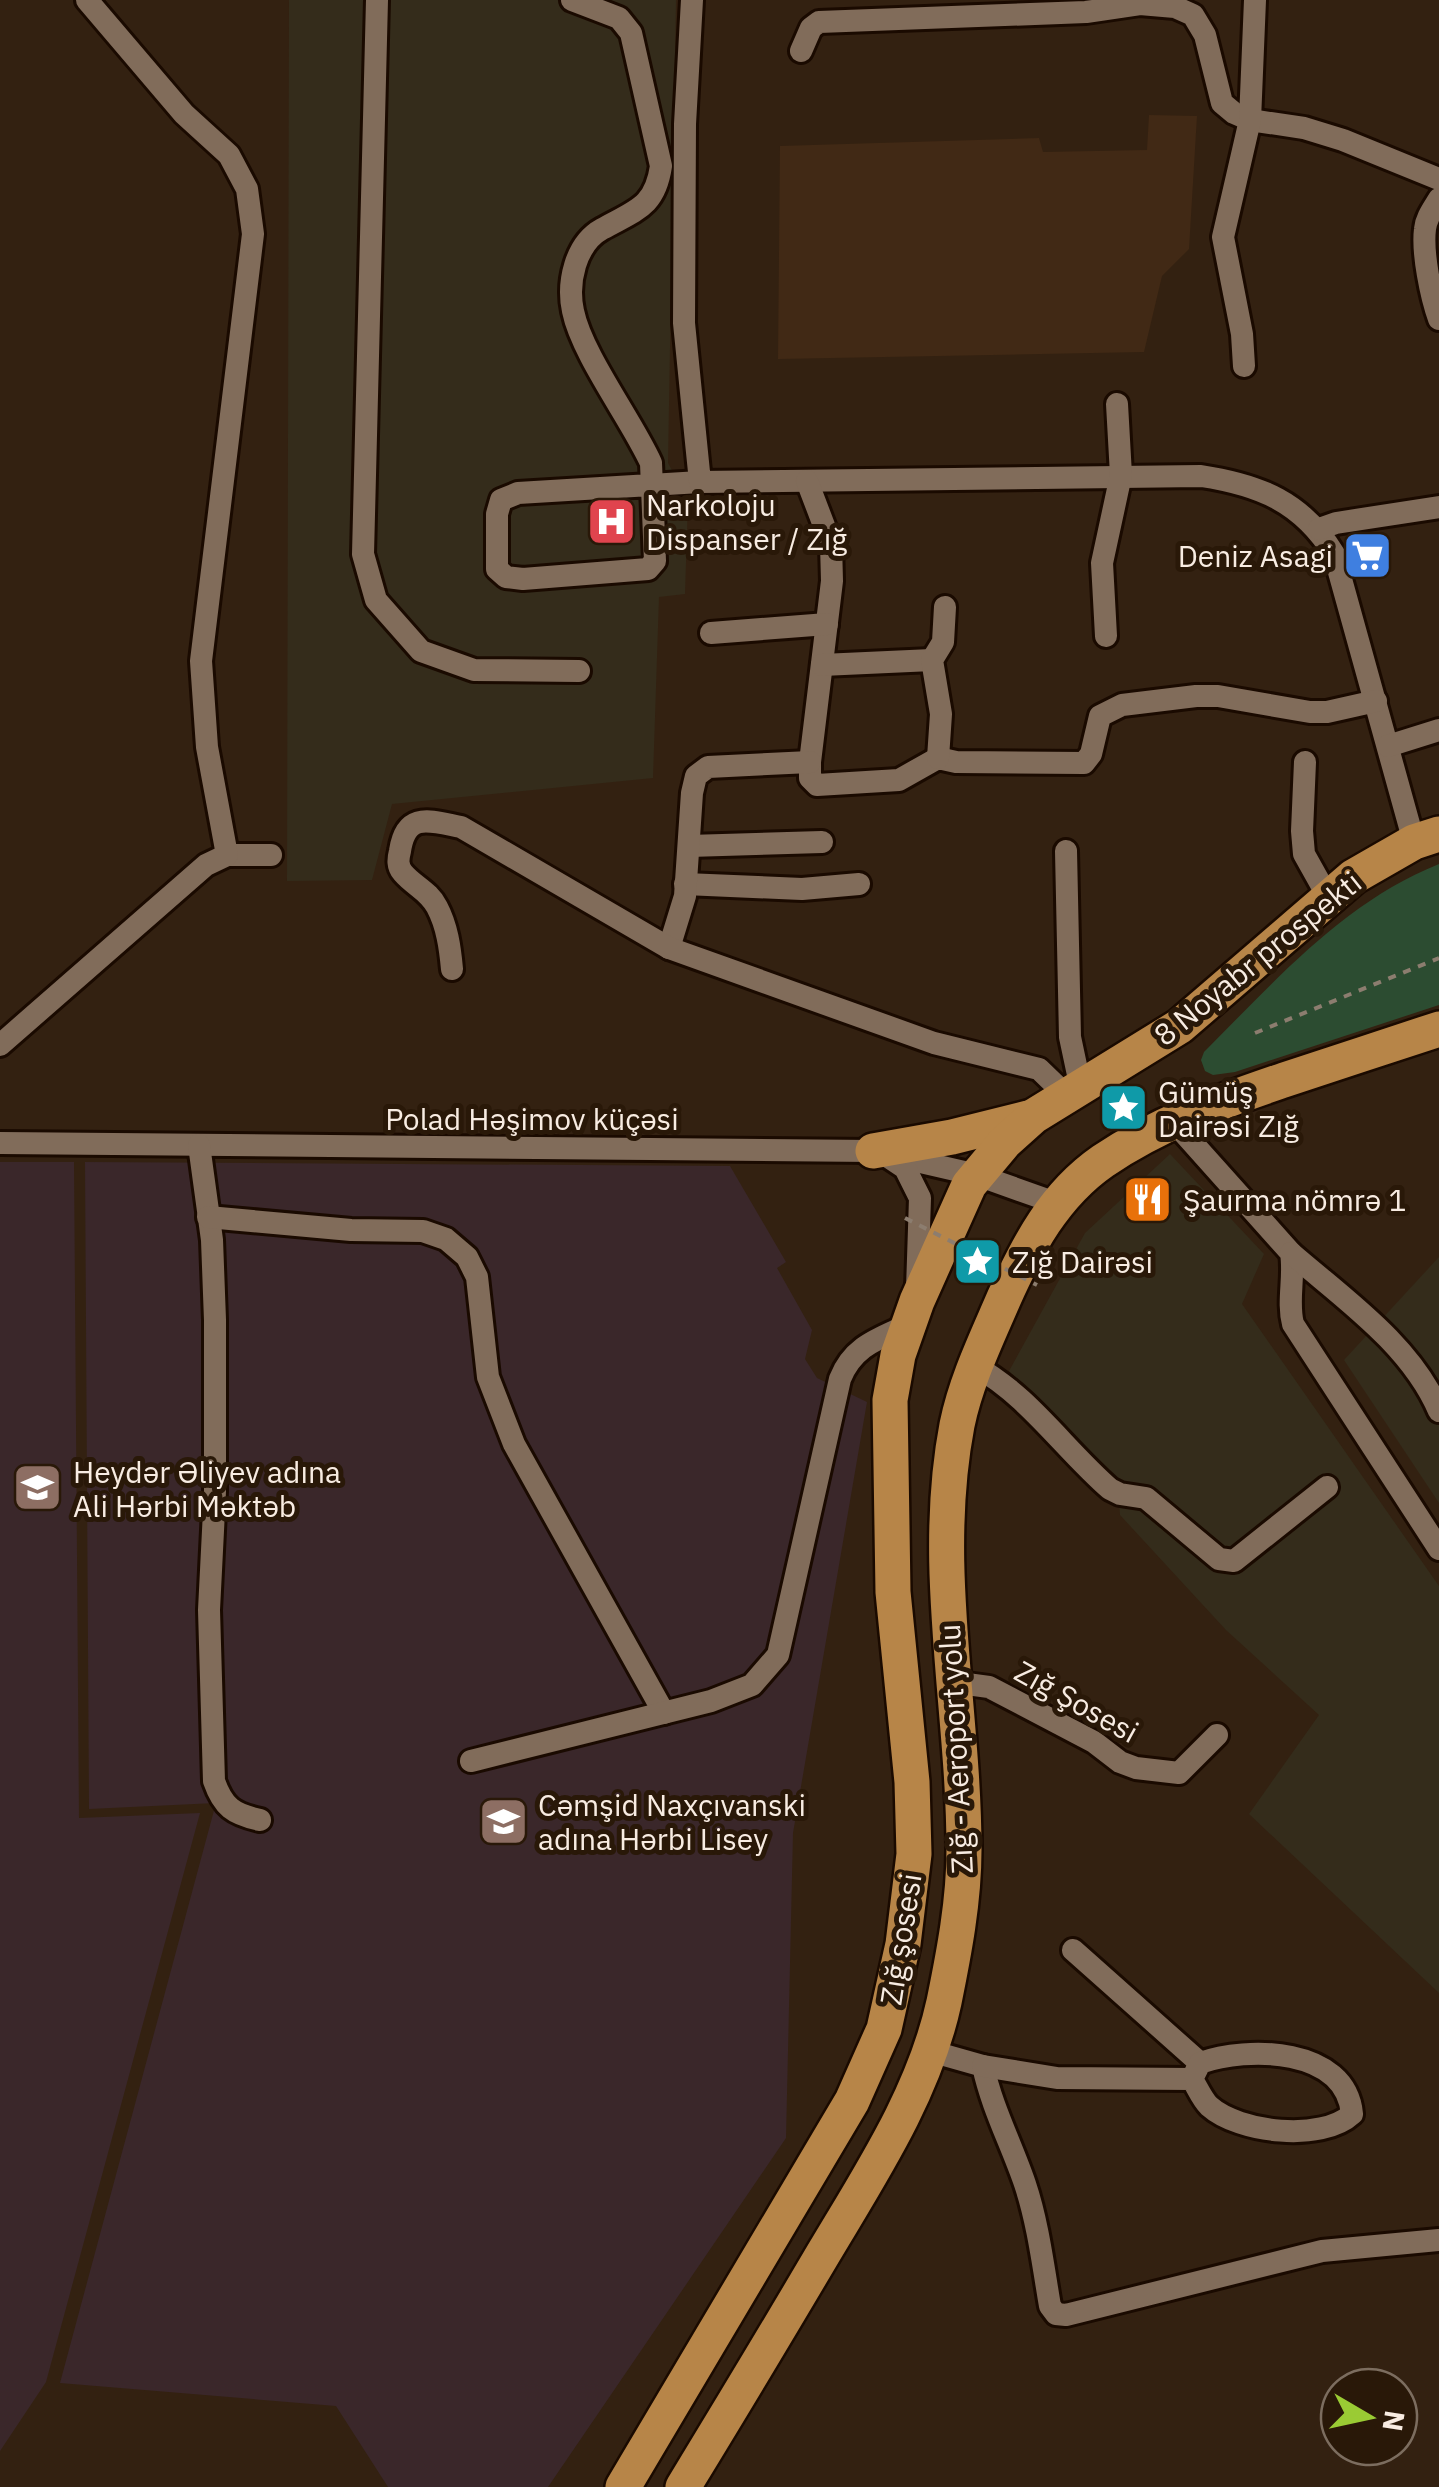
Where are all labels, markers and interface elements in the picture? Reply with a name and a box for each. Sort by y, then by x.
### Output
place label: Narkoloju Dispanser / Zığ [646,485,847,558]
hospital icon: Narkoloju Dispanser / Zığ [585,495,637,547]
supermarket icon: Deniz Asagi [1342,529,1394,581]
place label: Deniz Asagi [1178,536,1333,575]
street label: 8 Noyabr prospekti [1145,862,1369,1054]
place label: Gümüş Dairəsi Zığ [1158,1072,1299,1145]
place icon: Gümüş Dairəsi Zığ [1097,1082,1149,1134]
street label: Polad Həşimov küçəsi [385,1099,679,1138]
restaurant icon: Şaurma nömrә 1 [1122,1173,1174,1225]
place label: Şaurma nömrә 1 [1183,1180,1406,1219]
place icon: Zığ Dairəsi [951,1235,1003,1287]
place label: Zığ Dairəsi [1012,1242,1153,1281]
place label: Heydər Əliyev adına Ali Hərbi Məktəb [73,1452,341,1525]
school or university icon: Heydər Əliyev adına Ali Hərbi Məktəb [12,1462,64,1514]
street label: Zığ - Aeroport yolu [929,1623,981,1875]
street label: Zığ Şosesi [1008,1651,1146,1751]
place label: Cəmşid Naxçıvanski adına Hərbi Lisey [538,1785,806,1858]
school or university icon: Cəmşid Naxçıvanski adına Hərbi Lisey [477,1795,529,1847]
street label: Zığ şosesi [870,1871,930,2007]
north arrow [1319,2367,1419,2467]
text: N [1374,2408,1414,2434]

